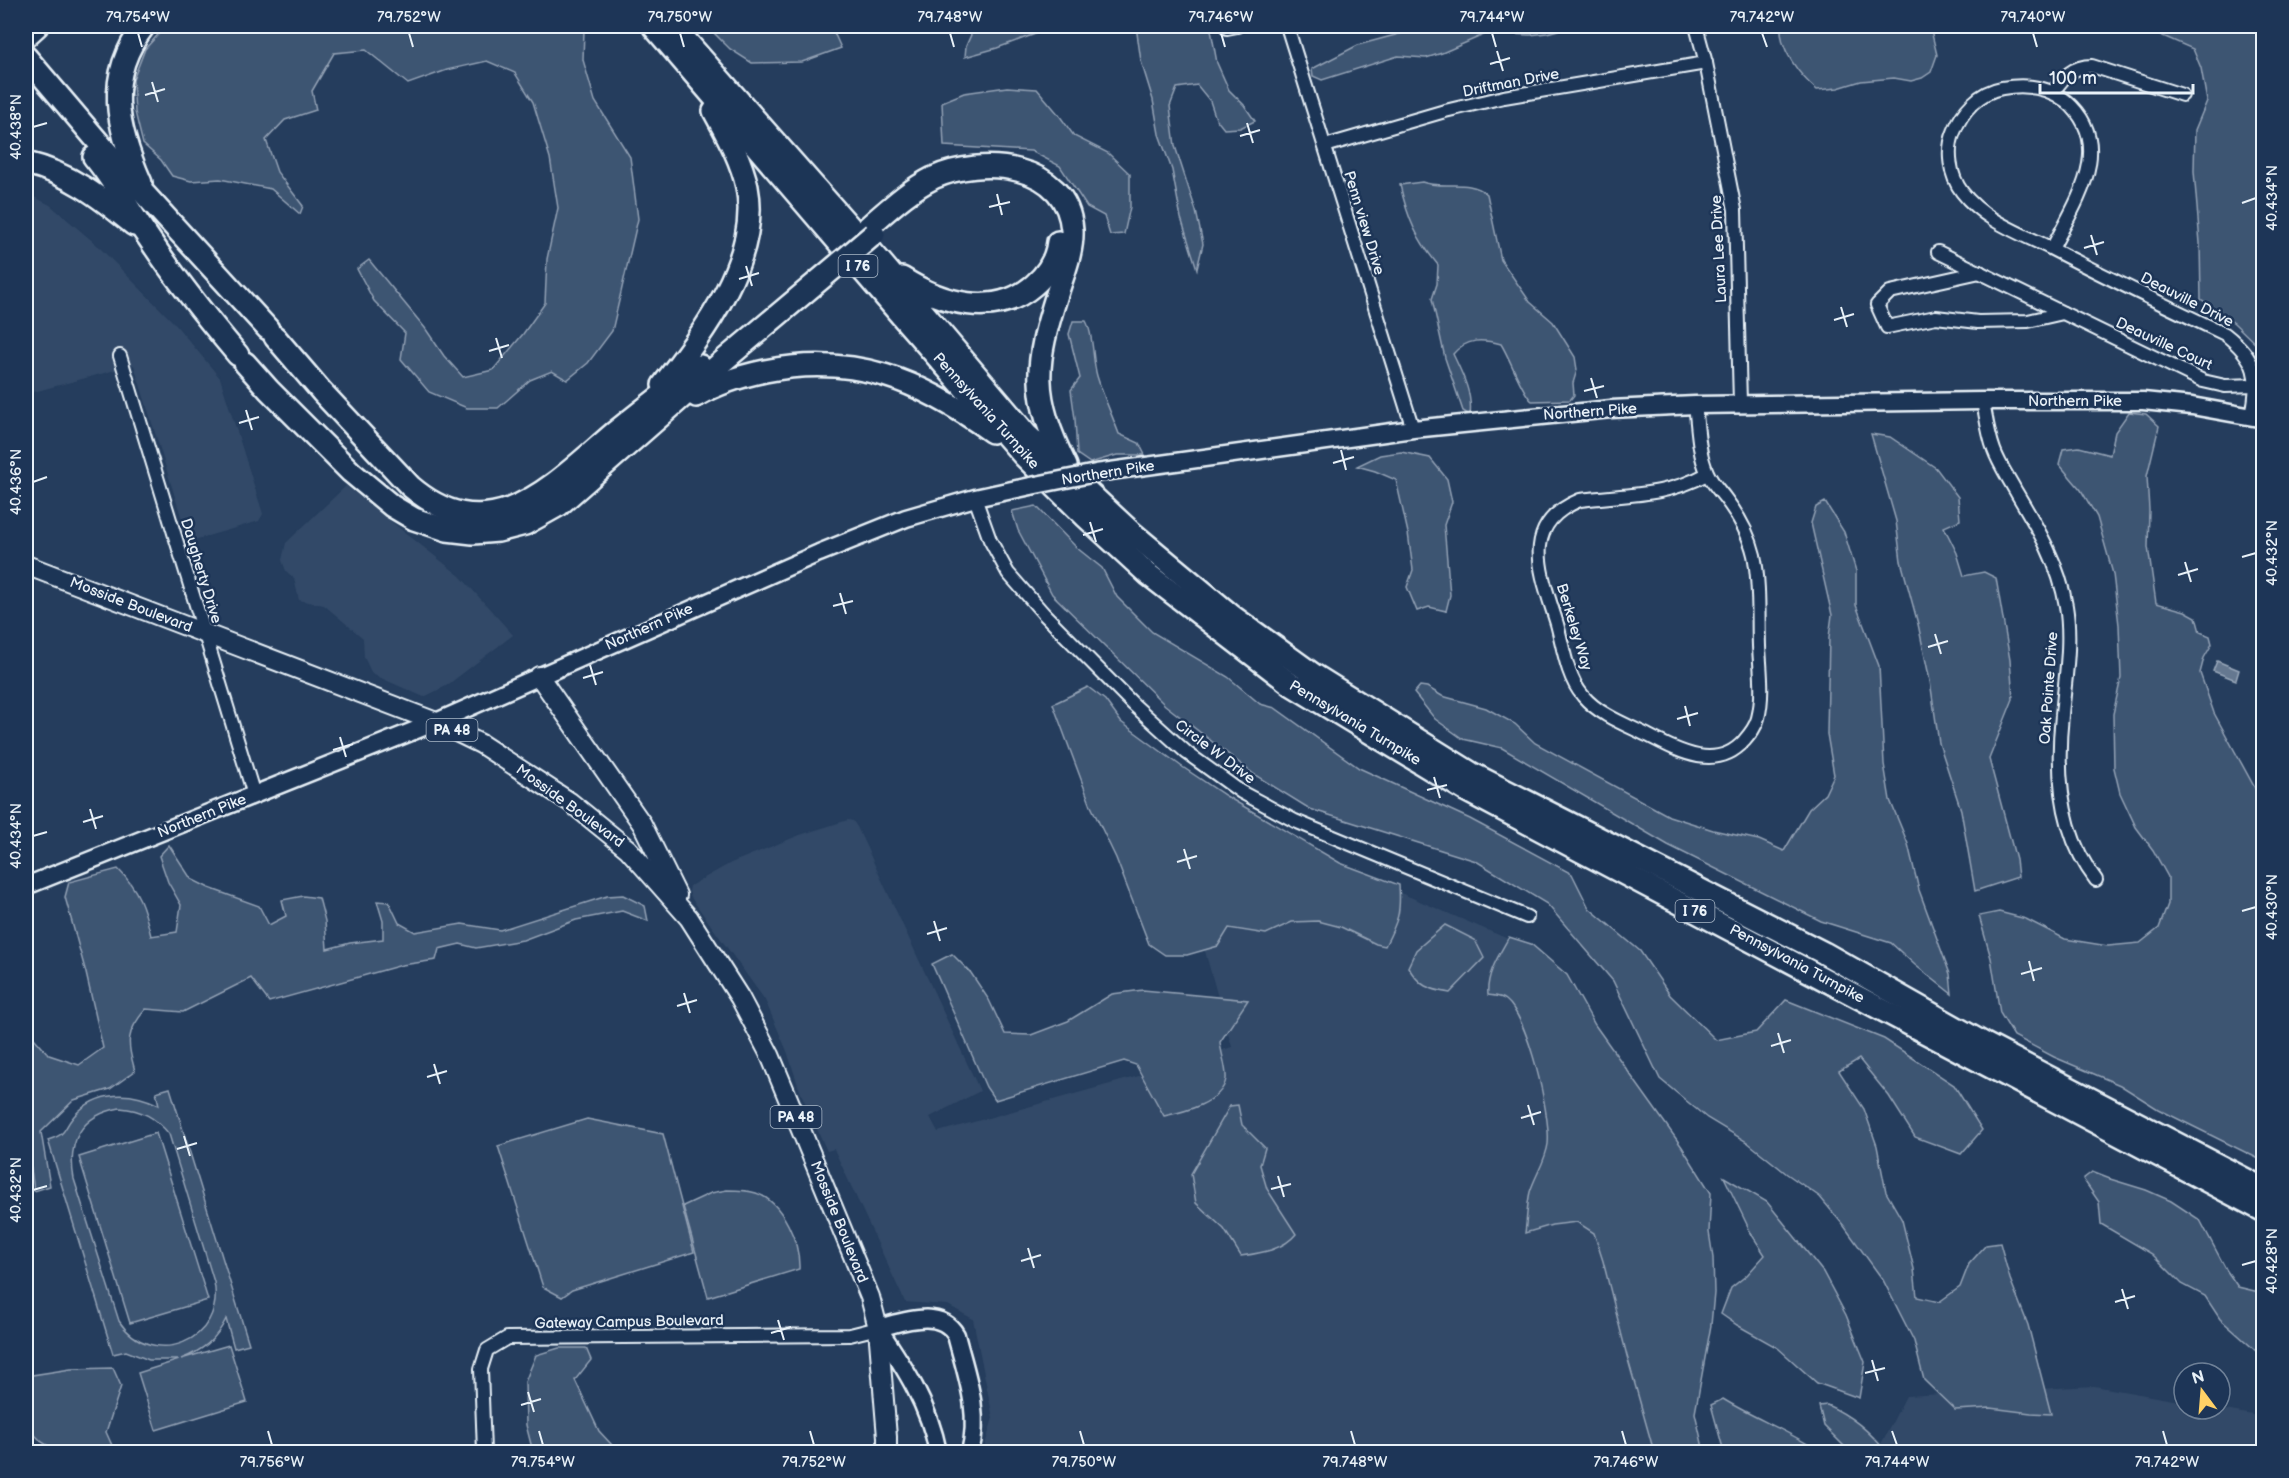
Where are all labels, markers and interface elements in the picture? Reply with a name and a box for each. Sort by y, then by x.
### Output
text: 79.754°W [106,8,170,27]
text: 79.752°W [377,8,441,27]
text: 79.750°W [648,8,712,27]
text: 79.748°W [918,8,983,27]
text: 79.746°W [1189,8,1254,27]
text: 79.744°W [1460,8,1525,27]
text: 79.742°W [1730,8,1795,27]
text: 79.740°W [2001,8,2066,27]
scale bar [2040,57,2193,95]
street label: Driftman Drive [1461,64,1561,102]
text: 100 m [2049,68,2097,89]
text: 40.438°N [7,94,26,160]
text: 40.434°N [2263,165,2282,231]
street label: Penn view Drive [1339,169,1389,277]
street label: Laura Lee Drive [1707,195,1731,303]
road number: I 76 [838,255,878,277]
street label: Deauville Drive [2137,268,2237,332]
street label: Deauville Court [2113,313,2216,375]
street label: Pennsylvania Turnpike [929,349,1043,473]
street label: Northern Pike [2028,392,2122,411]
street label: Northern Pike [1542,399,1638,425]
text: 40.436°N [7,449,26,515]
street label: Northern Pike [1060,456,1156,490]
street label: Daugherty Drive [176,516,226,626]
text: 40.432°N [2263,520,2282,586]
street label: Mosside Boulevard [67,573,195,637]
street label: Berkeley Way [1552,581,1596,673]
street label: Northern Pike [602,599,696,655]
street label: Oak Pointe Drive [2036,631,2062,745]
street label: Pennsylvania Turnpike [1286,676,1424,770]
street label: Circle W Drive [1171,716,1259,788]
road number: PA 48 [426,719,478,741]
street label: Mosside Boulevard [512,760,628,852]
street label: Northern Pike [155,790,249,842]
text: 40.434°N [7,803,26,869]
text: 40.430°N [2263,874,2282,940]
road number: I 76 [1676,900,1714,922]
street label: Pennsylvania Turnpike [1726,920,1868,1008]
road number: PA 48 [770,1106,822,1128]
text: 40.432°N [7,1157,26,1223]
street label: Mosside Boulevard [806,1158,872,1286]
text: 40.428°N [2263,1228,2282,1294]
street label: Gateway Campus Boulevard [534,1311,724,1333]
north arrow [2172,1361,2232,1421]
text: N [2190,1367,2207,1389]
text: 79.756°W [240,1453,305,1472]
text: 79.754°W [511,1453,575,1472]
text: 79.752°W [782,1453,846,1472]
text: 79.750°W [1052,1453,1116,1472]
text: 79.748°W [1323,1453,1388,1472]
text: 79.746°W [1594,1453,1659,1472]
text: 79.744°W [1865,1453,1930,1472]
text: 79.742°W [2135,1453,2200,1472]

